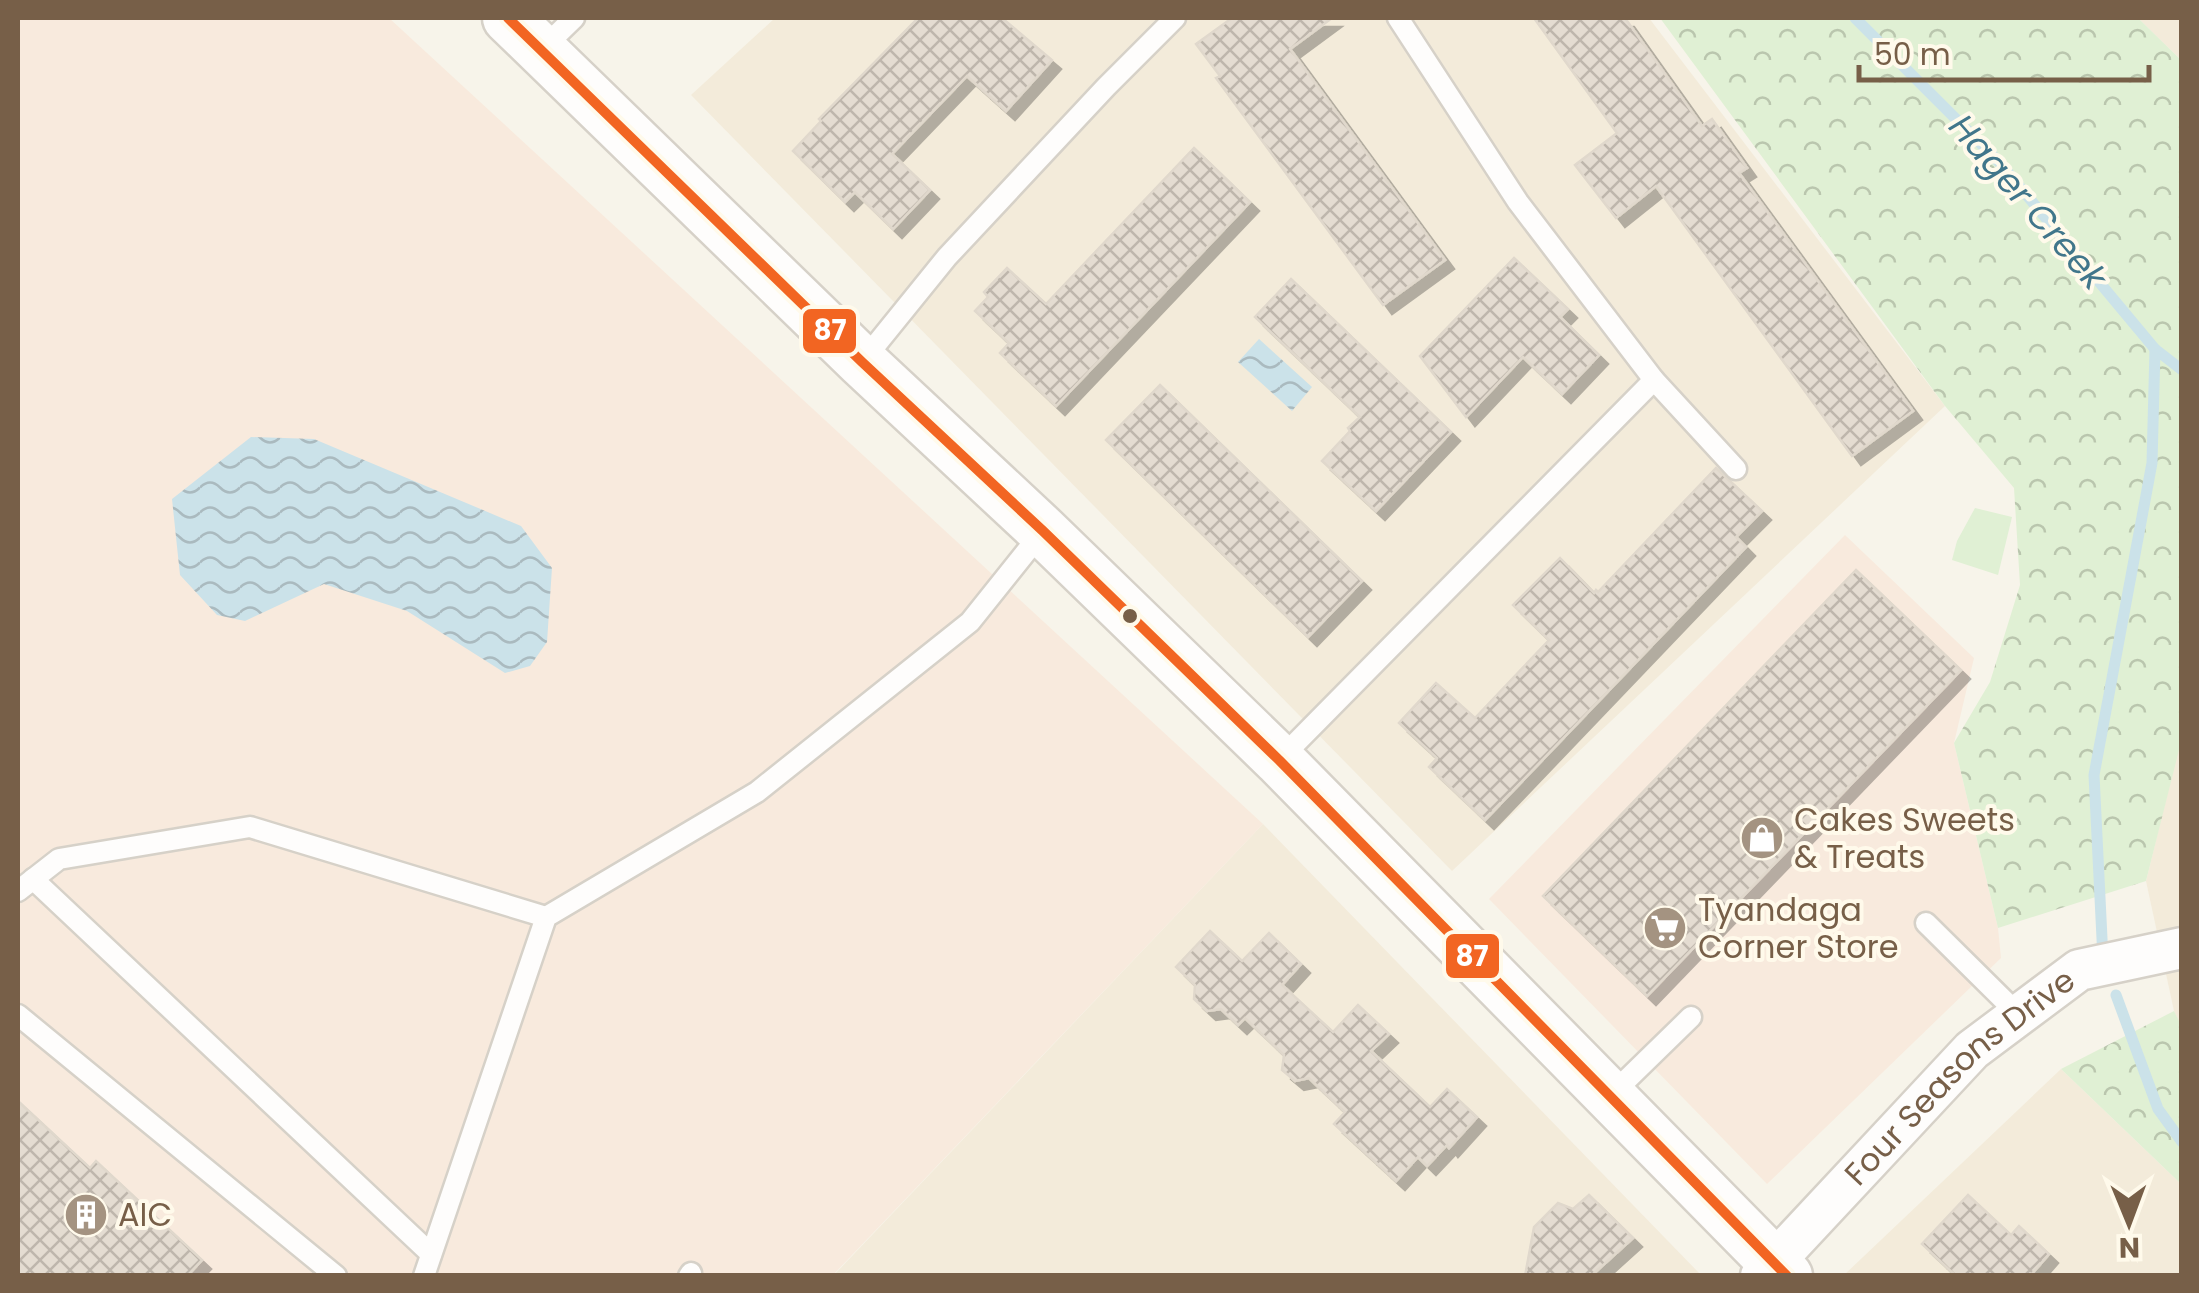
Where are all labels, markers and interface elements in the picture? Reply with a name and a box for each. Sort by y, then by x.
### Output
scale bar [1859,20,2149,82]
text: 50 m [1874,33,1951,76]
water label: Hager Creek [1938,103,2120,302]
line badge: 87 [801,307,858,355]
text: 87 [813,311,847,350]
unlabelled marker [1120,606,1140,626]
place label: Cakes Sweets & Treats [1794,797,2015,879]
shop icon: Cakes Sweets & Treats [1739,815,1785,861]
place label: Tyandaga Corner Store [1698,887,1899,969]
supermarket icon: Tyandaga Corner Store [1642,905,1688,951]
line badge: 87 [1444,932,1501,980]
text: 87 [1455,937,1489,976]
street label: Four Seasons Drive [1834,958,2084,1195]
north arrow [2079,1173,2179,1273]
building icon: AIC [63,1192,109,1238]
place label: AIC [118,1192,172,1237]
text: N [2119,1228,2140,1267]

